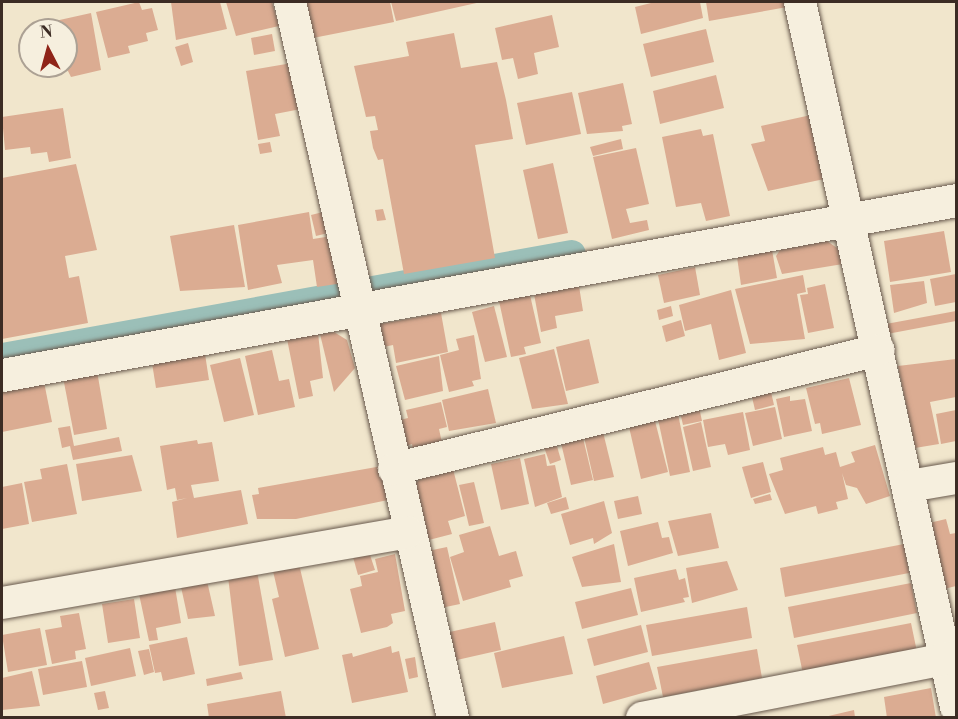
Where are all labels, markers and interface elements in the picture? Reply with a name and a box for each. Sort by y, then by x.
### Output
north arrow [18,18,78,78]
text: N [39,21,54,43]

